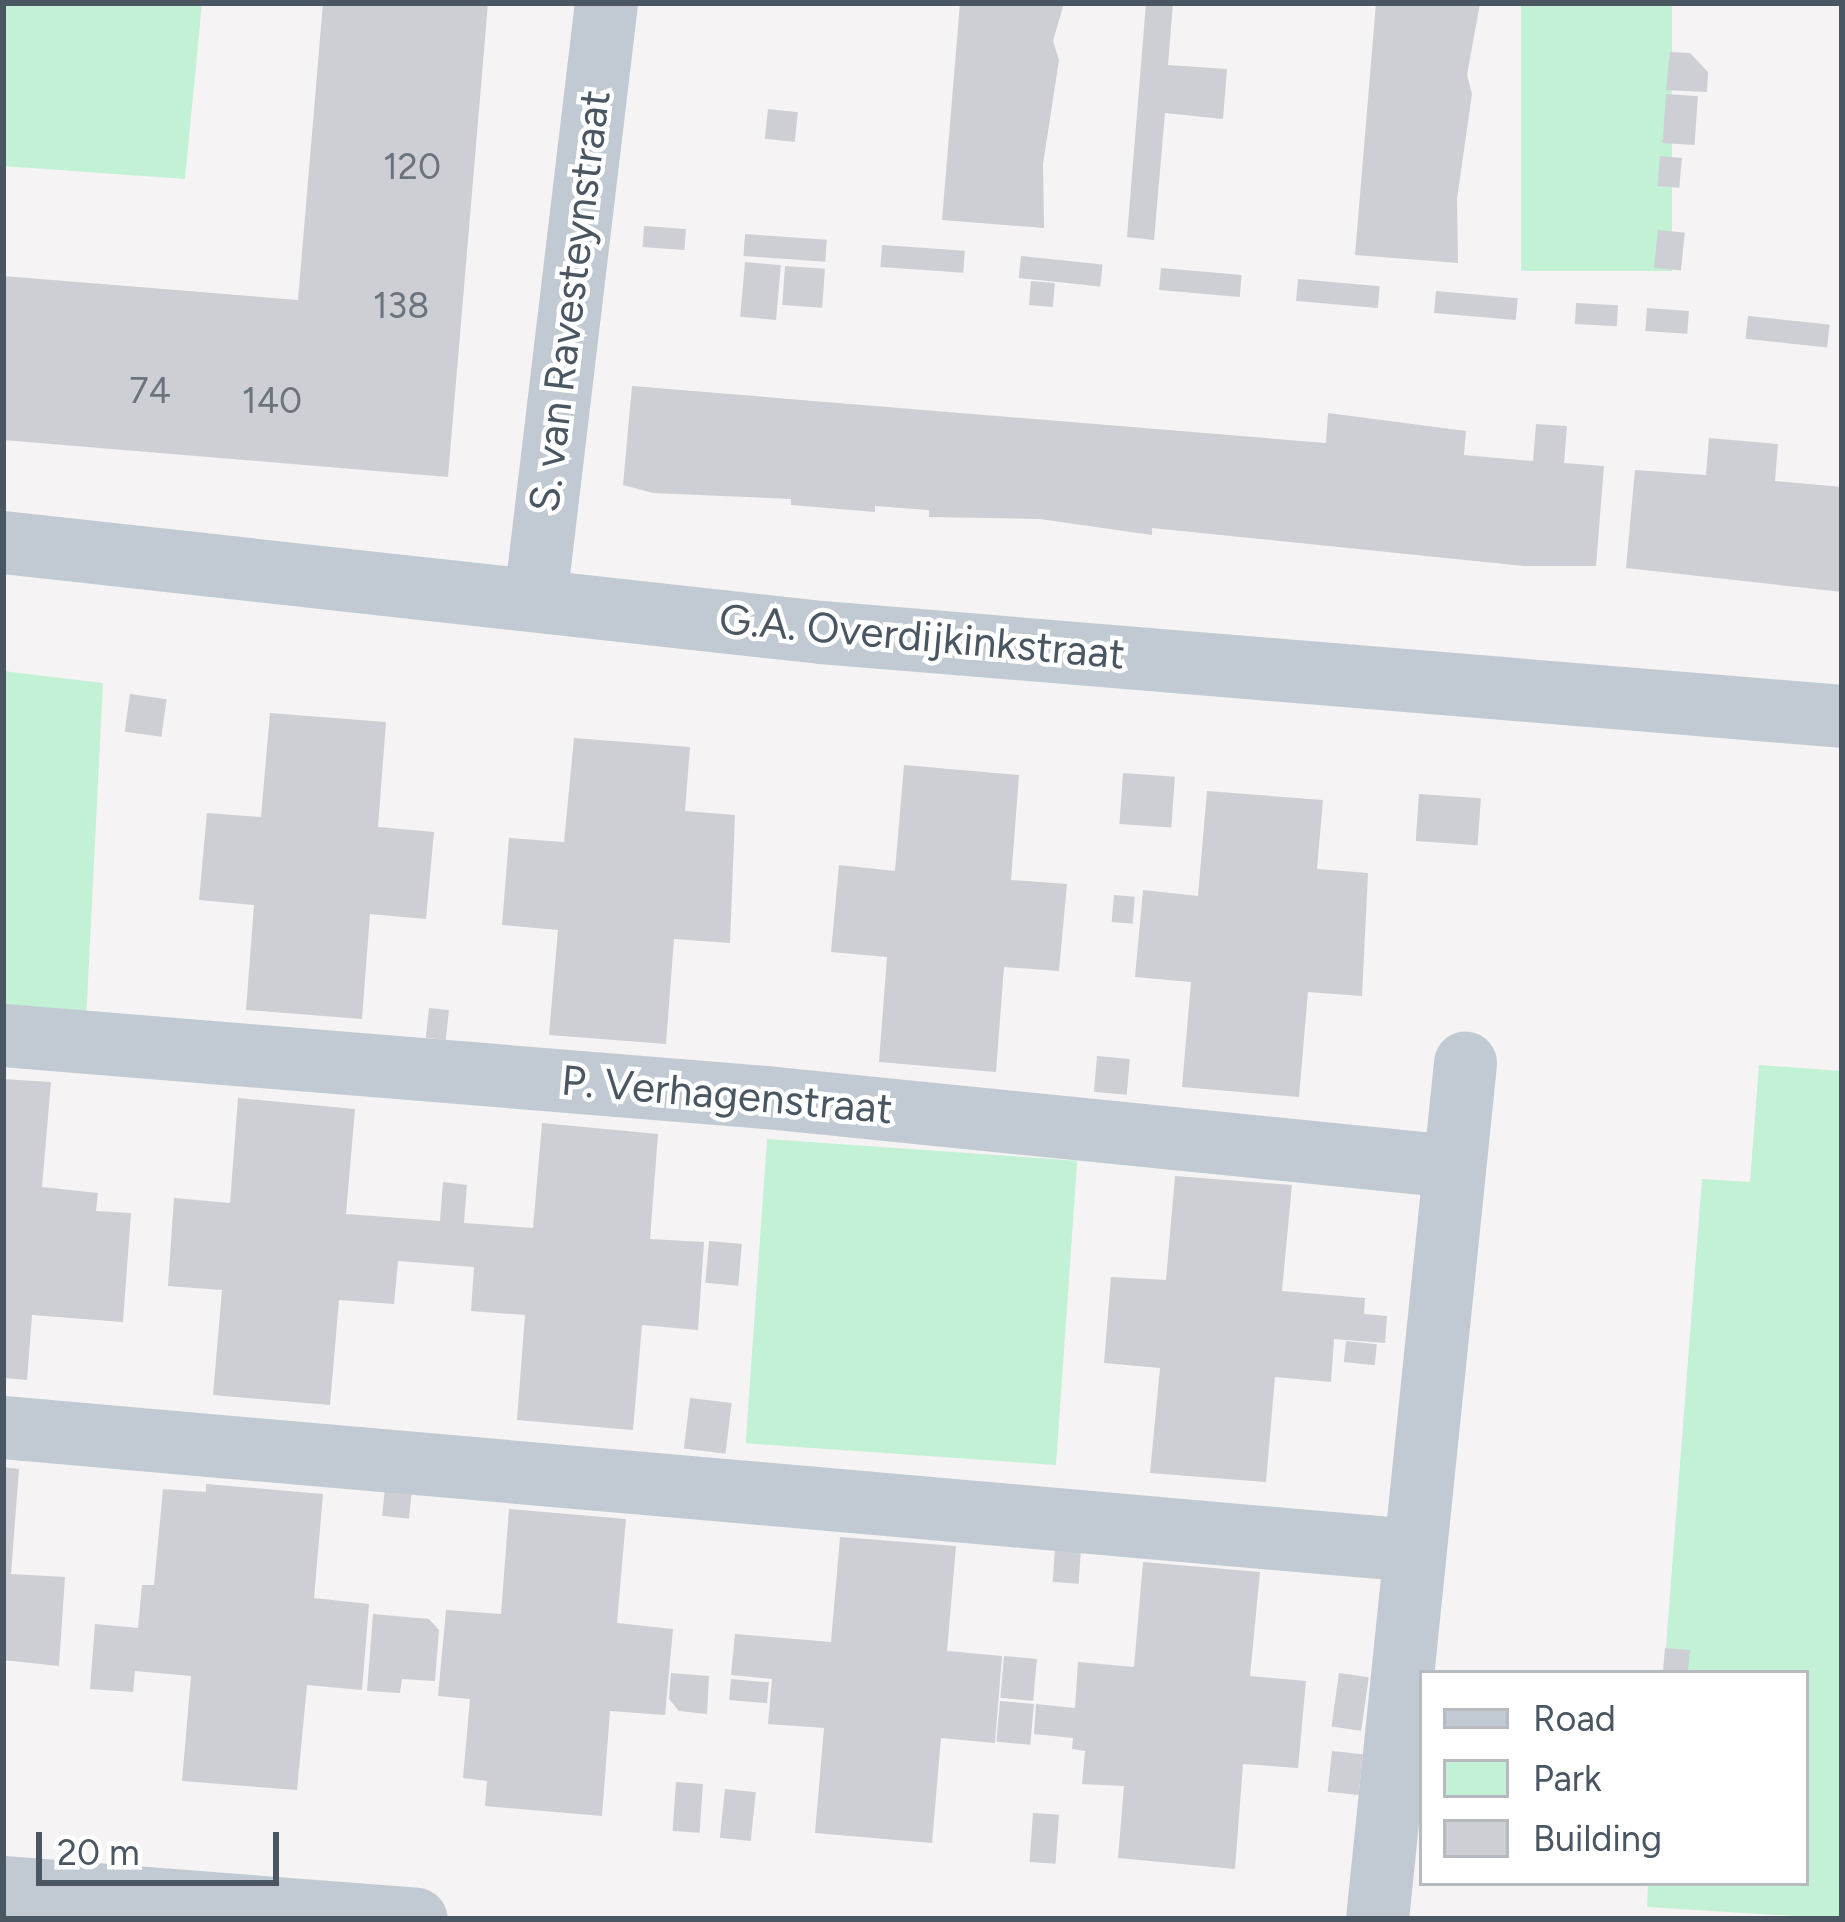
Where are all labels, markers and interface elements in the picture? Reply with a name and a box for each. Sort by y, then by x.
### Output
street label: S. van Ravesteynstraat [519,87,621,515]
house number: 120 [383,145,441,189]
house number: 138 [373,284,429,328]
house number: 74 [129,369,171,413]
house number: 140 [242,379,302,423]
street label: G.A. Overdijkinkstraat [717,594,1127,680]
street label: P. Verhagenstraat [559,1055,895,1135]
legend [1419,1670,1809,1886]
text: Road [1533,1697,1616,1740]
text: Park [1533,1757,1601,1800]
scale bar [42,1808,285,1882]
text: Building [1533,1817,1662,1860]
text: 20 m [57,1831,140,1874]

